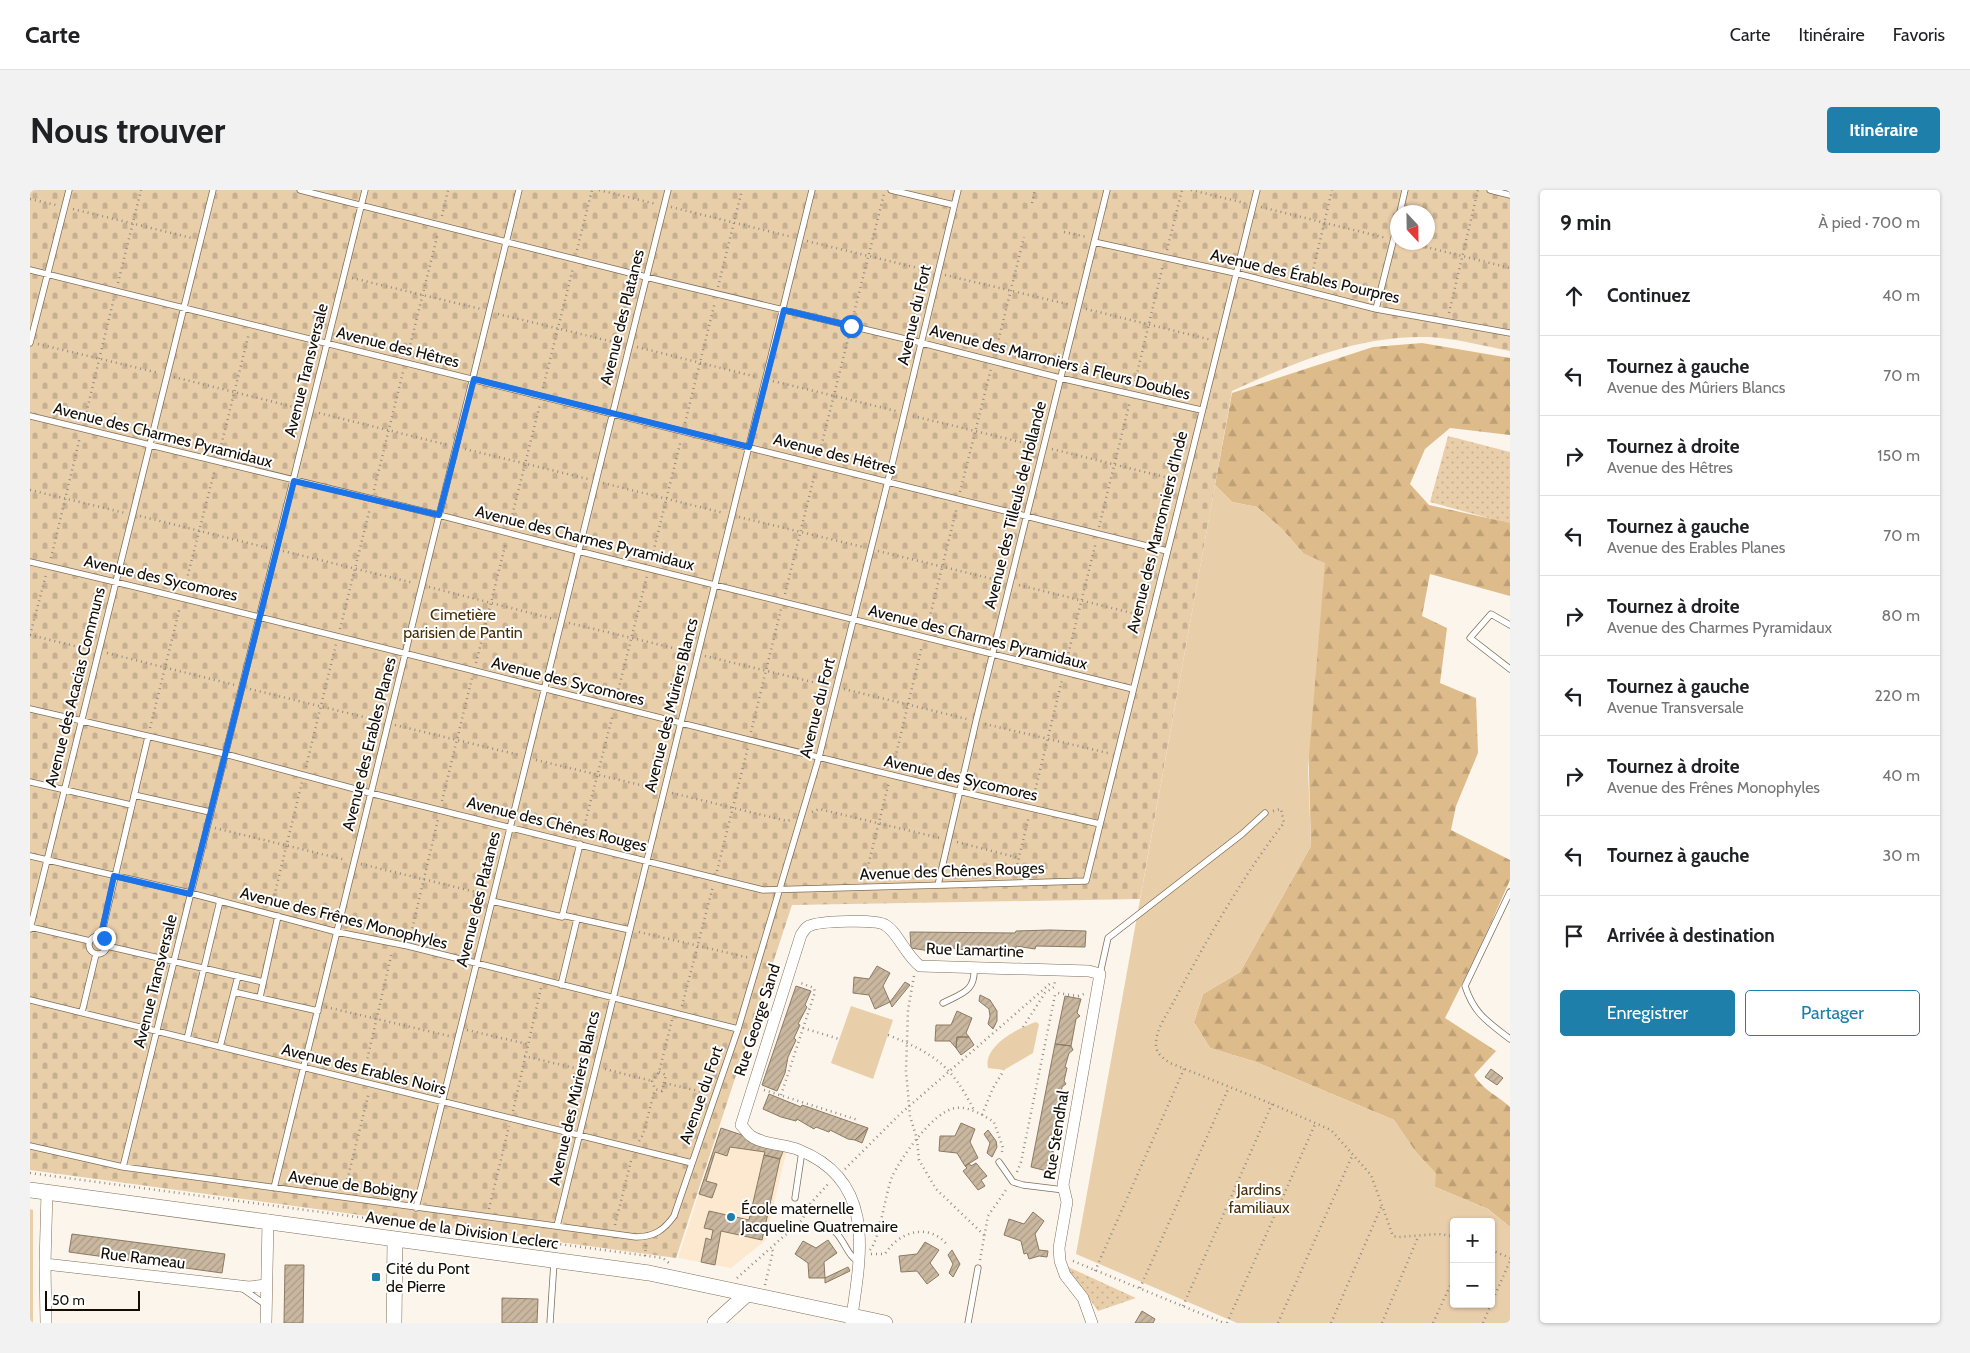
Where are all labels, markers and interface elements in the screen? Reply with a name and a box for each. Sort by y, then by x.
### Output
text: Carte [25,20,80,49]
text: Carte [1730,24,1770,46]
text: Itinéraire [1798,24,1865,46]
text: Favoris [1893,24,1945,46]
button: Itinéraire [1827,107,1940,153]
text: Nous trouver [30,109,225,152]
north arrow [1390,205,1435,250]
text: 9 min [1560,210,1611,235]
text: À pied · 700 m [1818,213,1920,232]
street label: Avenue des Érables Pourpres [1208,245,1402,307]
street label: Avenue des Platanes [596,247,648,387]
street label: Avenue du Fort [893,263,935,367]
icon: ahead [1560,282,1588,310]
text: Continuez [1607,284,1690,307]
text: 40 m [1882,286,1920,305]
street label: Avenue Transversale [280,301,332,439]
route start [840,315,863,338]
street label: Avenue des Marroniers à Fleurs Doubles [928,320,1193,404]
street label: Avenue des Hêtres [335,323,462,372]
text: Tournez à gauche [1607,355,1749,378]
icon: left [1560,362,1588,390]
text: 70 m [1883,366,1920,385]
text: Avenue des Mûriers Blancs [1607,378,1785,397]
street label: Avenue des Charmes Pyramidaux [51,399,275,472]
street label: Avenue des Tilleuls de Hollande [980,399,1050,611]
street label: Avenue des Marronniers d'Inde [1123,429,1191,635]
street label: Avenue des Hêtres [772,430,899,479]
text: Tournez à droite [1607,435,1740,458]
icon: right [1560,442,1588,470]
text: 150 m [1877,446,1920,465]
text: Avenue des Hêtres [1607,458,1733,477]
street label: Avenue des Charmes Pyramidaux [473,502,697,575]
text: Tournez à gauche [1607,515,1749,538]
icon: left [1560,522,1588,550]
text: 70 m [1883,526,1920,545]
text: Avenue des Erables Planes [1607,538,1785,557]
street label: Avenue des Sycomores [82,551,240,605]
street label: Avenue des Acacias Communs [41,585,109,789]
text: Tournez à droite [1607,595,1740,618]
street label: Avenue des Charmes Pyramidaux [866,601,1090,674]
icon: right [1560,602,1588,630]
park label: Cimetière parisien de Pantin [403,605,523,642]
text: 80 m [1882,606,1920,625]
street label: Avenue des Mûriers Blancs [640,616,702,794]
text: Avenue des Charmes Pyramidaux [1607,618,1832,637]
street label: Avenue des Sycomores [489,653,647,709]
street label: Avenue des Erables Planes [338,655,400,833]
street label: Avenue du Fort [795,656,839,760]
text: Tournez à gauche [1607,675,1749,698]
icon: left [1560,682,1588,710]
text: 220 m [1874,686,1920,705]
text: Avenue Transversale [1607,698,1744,717]
street label: Avenue des Sycomores [882,751,1040,805]
text: Tournez à droite [1607,755,1740,778]
icon: right [1560,762,1588,790]
text: 40 m [1882,766,1920,785]
text: Avenue des Frênes Monophyles [1607,778,1820,797]
street label: Avenue des Chênes Rouges [465,792,649,856]
street label: Avenue des Platanes [452,829,504,969]
icon: left [1560,842,1588,870]
text: Tournez à gauche [1607,844,1749,867]
text: 30 m [1883,846,1920,865]
street label: Avenue des Chênes Rouges [859,858,1045,884]
street label: Avenue des Frênes Monophyles [238,883,450,953]
street label: Avenue Transversale [129,912,181,1050]
icon: arrive [1560,922,1588,950]
text: Arrivée à destination [1607,924,1775,947]
route end [93,927,116,950]
street label: Rue Lamartine [926,939,1024,961]
street label: Rue George Sand [730,961,784,1079]
button: Enregistrer [1560,990,1735,1036]
button: Partager [1745,990,1920,1036]
street label: Avenue des Mûriers Blancs [545,1009,603,1187]
street label: Avenue des Erables Noirs [280,1039,449,1099]
street label: Avenue du Fort [675,1043,727,1146]
street label: Rue Stendhal [1040,1089,1072,1181]
street label: Avenue de Bobigny [287,1167,419,1203]
park label: Jardins familiaux [1228,1180,1290,1217]
place label: École maternelle Jacqueline Quatremaire [740,1199,898,1236]
street label: Avenue de la Division Leclerc [364,1207,560,1253]
marker: École maternelle Jacqueline Quatremaire [725,1211,737,1223]
map controls [1450,1218,1495,1308]
button: + [1450,1218,1495,1263]
street label: Rue Rameau [100,1243,186,1273]
place label: Cité du Pont de Pierre [386,1259,470,1296]
button: − [1450,1263,1495,1308]
marker: Cité du Pont de Pierre [370,1271,382,1283]
scale bar [45,1288,140,1311]
text: 50 m [52,1291,85,1309]

